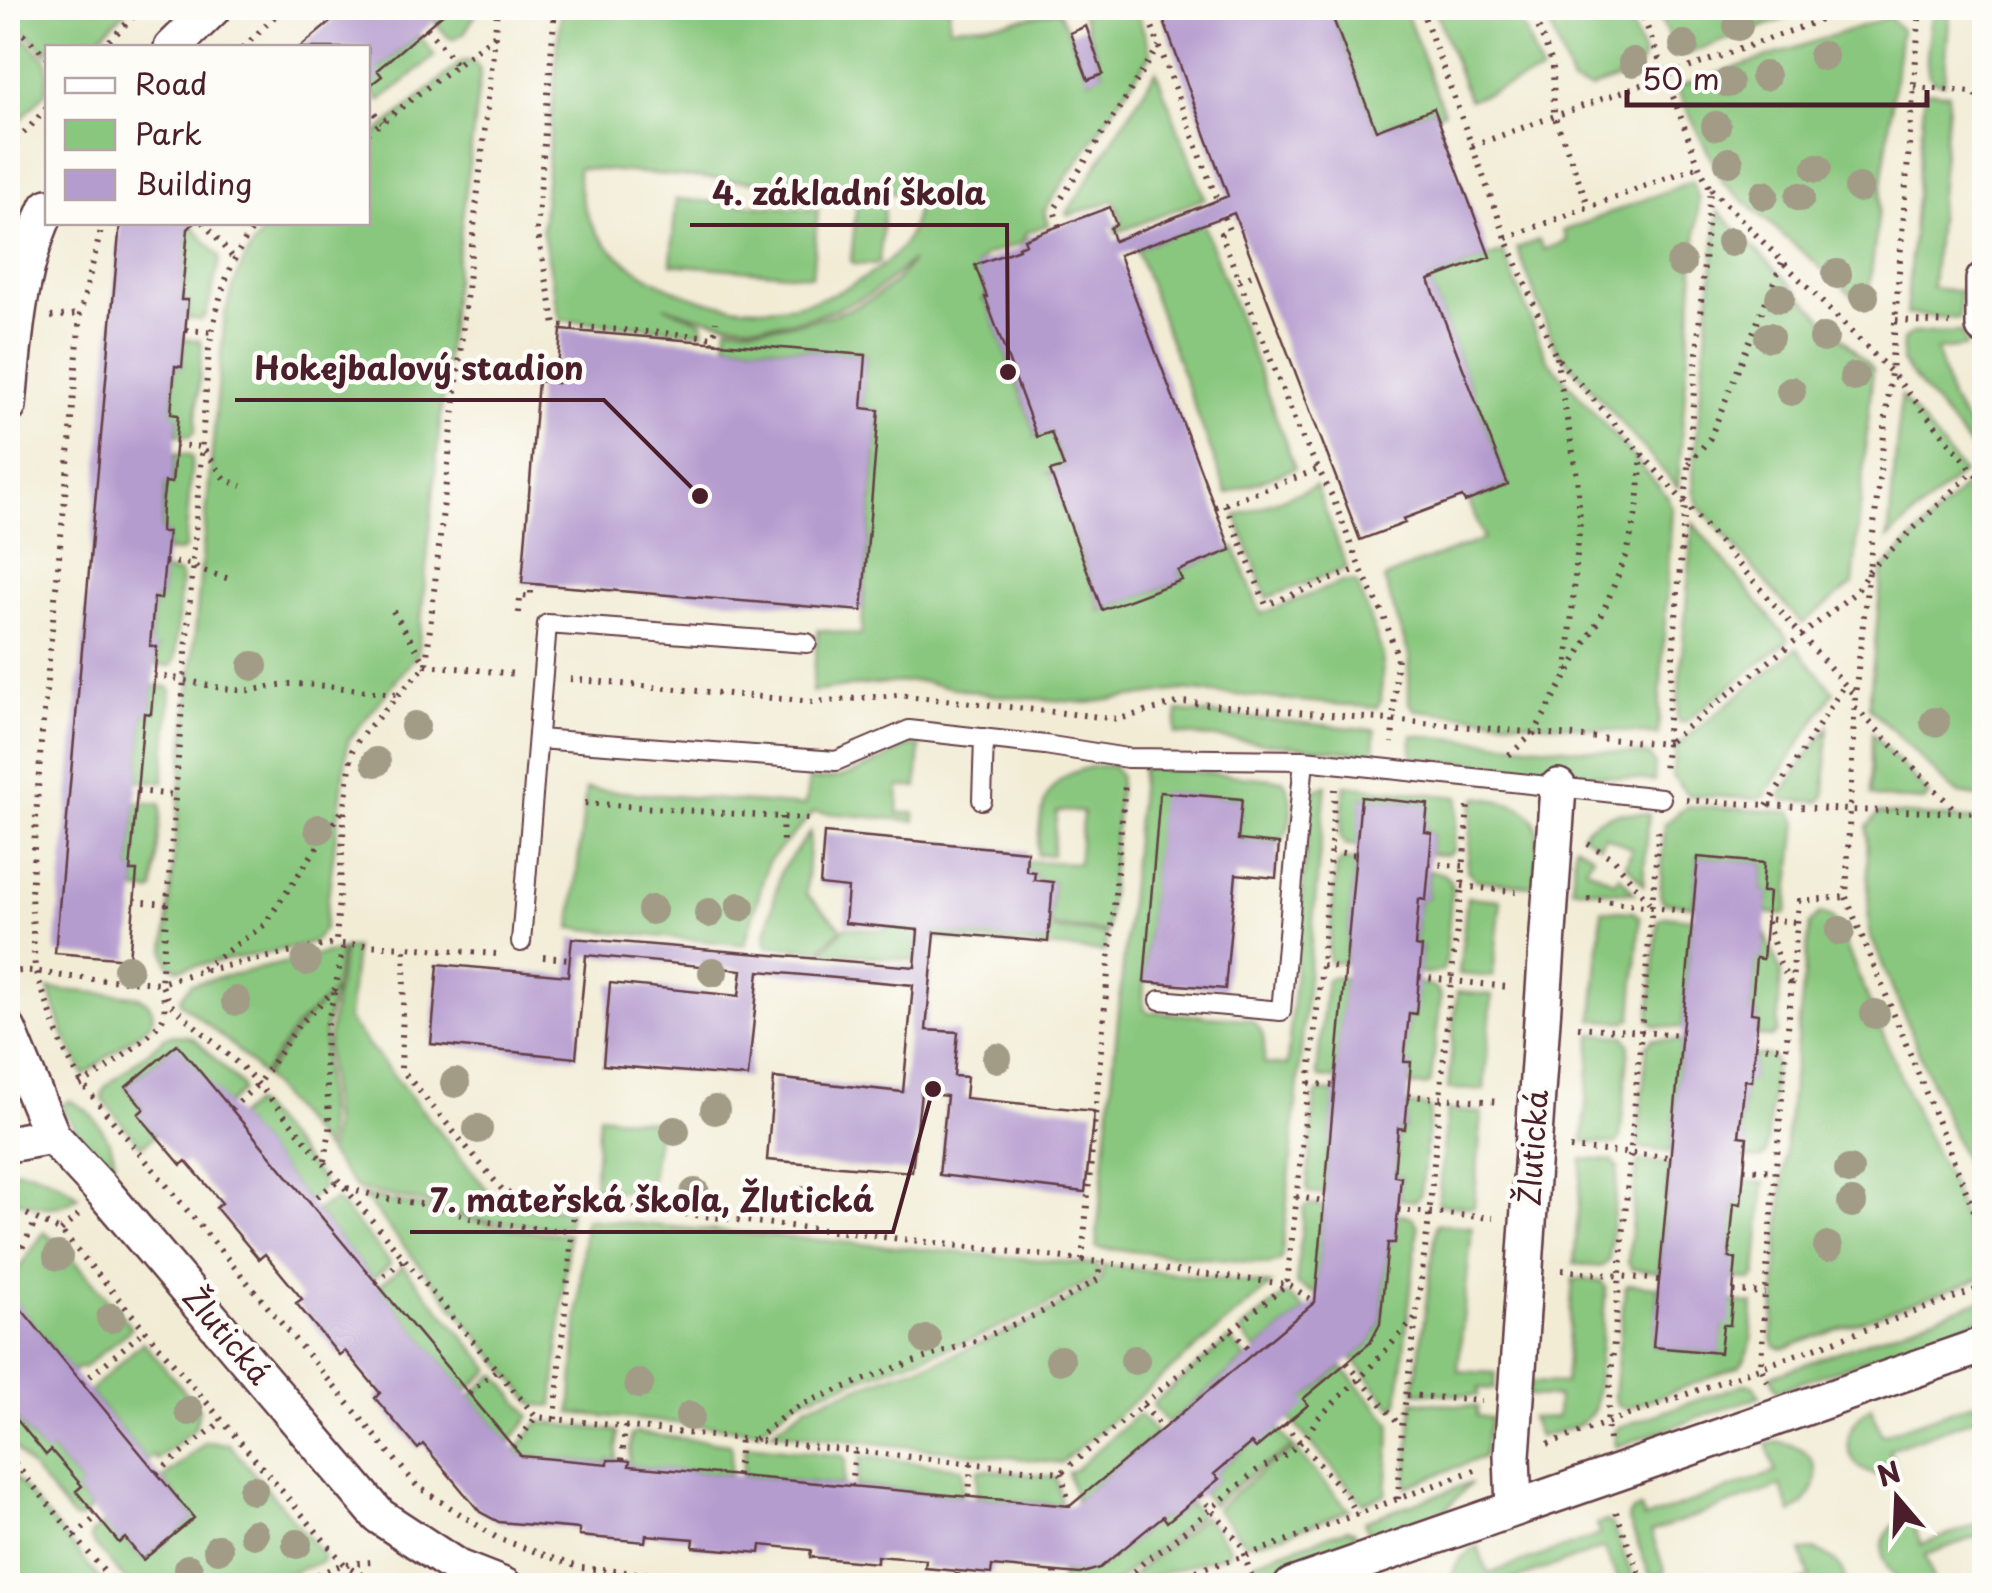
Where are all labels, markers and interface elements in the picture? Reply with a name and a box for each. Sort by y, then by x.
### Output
legend [45,45,370,225]
scale bar [1627,45,1927,107]
text: 50 m [1642,55,1720,100]
text: Road [135,60,208,105]
text: Park [135,110,202,155]
text: Building [135,160,252,205]
callout: 4. základní škola [690,163,1007,225]
text: 4. základní škola [712,168,986,216]
callout: Hokejbalový stadion [235,338,604,400]
text: Hokejbalový stadion [254,343,584,391]
street label: Žlutická [1505,1088,1558,1207]
callout: 7. mateřská škola, Žlutická [410,1170,893,1232]
text: 7. mateřská škola, Žlutická [430,1175,874,1223]
street label: Žlutická [173,1275,283,1394]
north arrow [1847,1448,1947,1548]
text: N [1871,1449,1906,1497]

